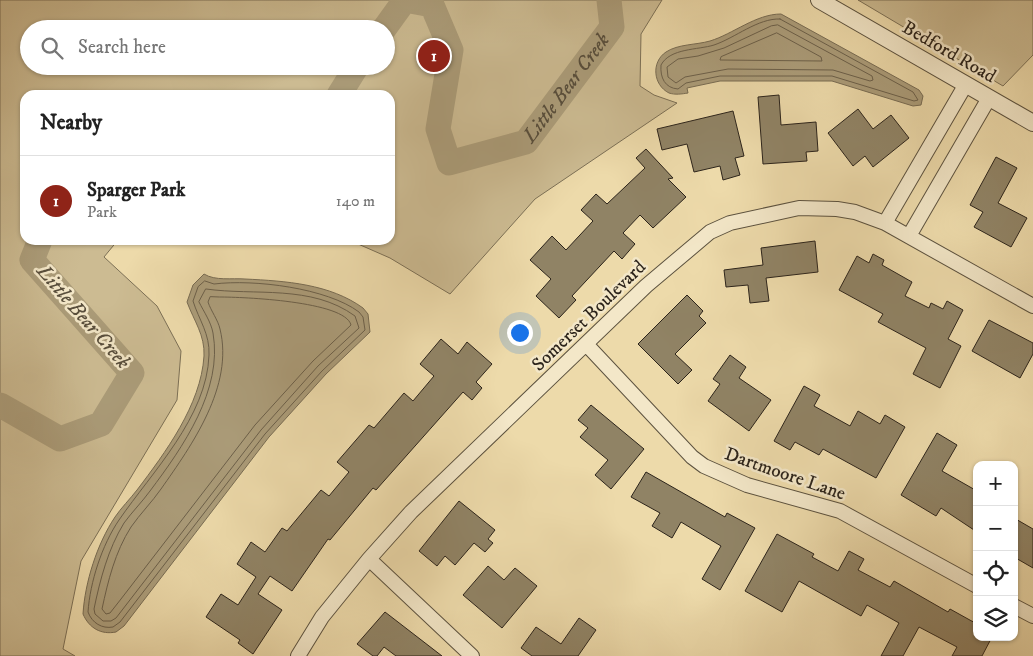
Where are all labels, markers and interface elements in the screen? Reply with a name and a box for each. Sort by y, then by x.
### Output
street label: Bedford Road [898,16,1000,88]
search box [20,20,395,75]
water label: Little Bear Creek [517,28,616,149]
icon: search [38,34,66,62]
text: Search here [78,36,166,59]
pin: 1 [418,37,450,75]
text: Nearby [40,110,102,136]
text: Sparger Park [87,179,185,202]
text: 1 [53,191,59,211]
text: 140 m [336,191,375,211]
text: Park [87,202,117,222]
street label: Somerset Boulevard [527,255,651,376]
water label: Little Bear Creek [30,259,136,375]
your location [507,320,533,346]
street label: Dartmoore Lane [721,443,849,506]
map controls [973,461,1018,641]
button: + [973,461,1018,506]
button: − [973,506,1018,551]
button: locate [973,551,1018,596]
button: layers [973,596,1018,641]

